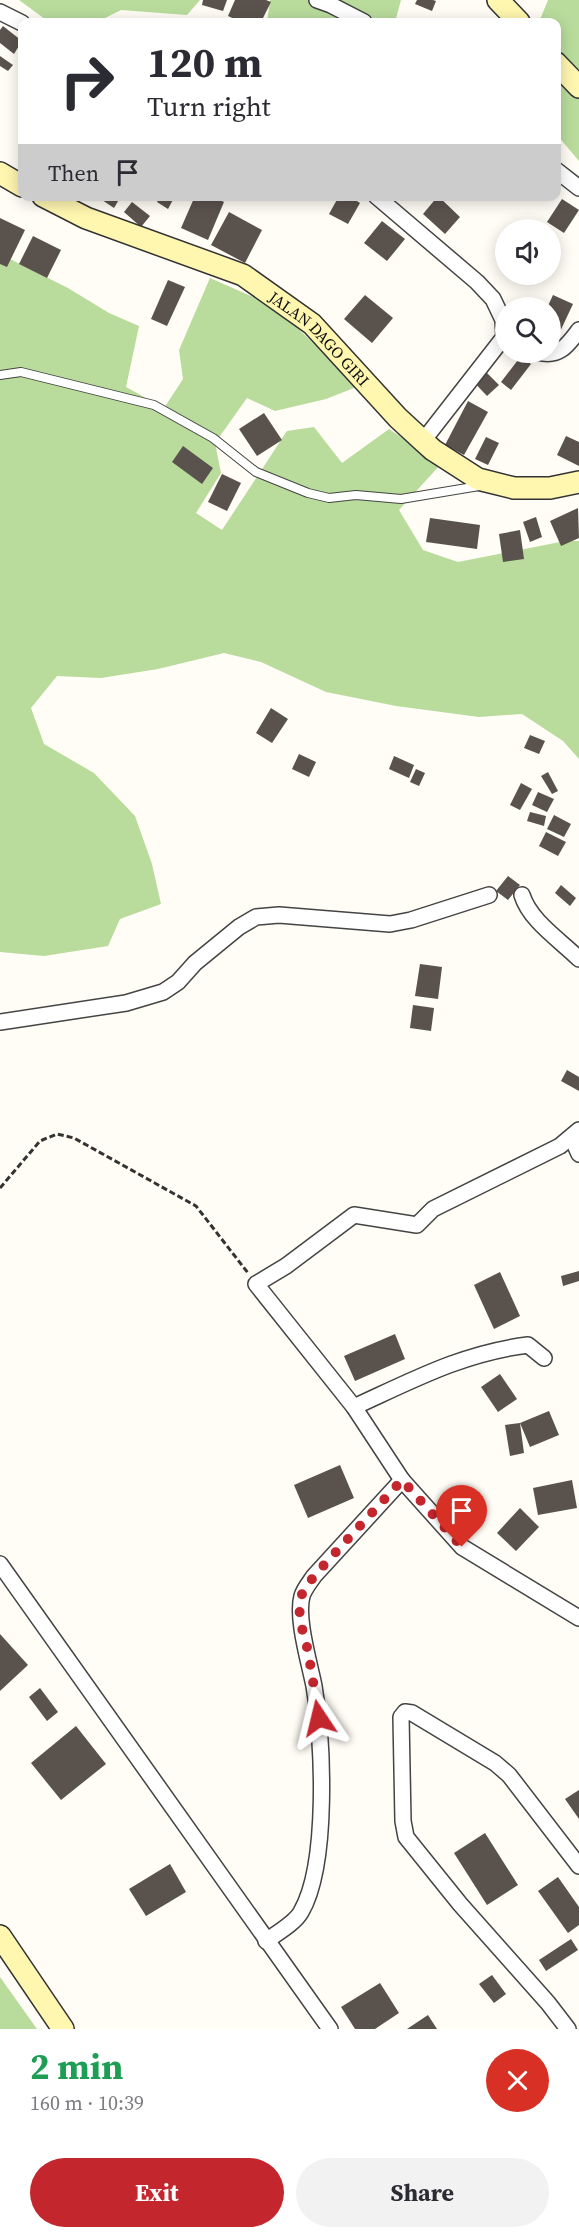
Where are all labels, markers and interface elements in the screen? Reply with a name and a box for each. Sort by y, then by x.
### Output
text: 120 m [147,33,262,91]
icon: right [48,42,126,120]
text: Turn right [147,88,271,125]
icon: arrive [111,156,144,189]
text: Then [48,158,99,188]
map controls [495,219,561,363]
button: sound [495,219,561,285]
street label: JALAN DAGO GIRI [264,285,374,391]
button: search [495,297,561,363]
pin [436,1485,487,1547]
icon: arrive [445,1494,478,1527]
position arrow [287,1686,351,1750]
text: 2 min [30,2042,123,2091]
button: close [486,2049,549,2112]
text: 160 m · 10:39 [30,2089,144,2117]
button: Exit [30,2158,284,2227]
button: Share [296,2158,549,2227]

